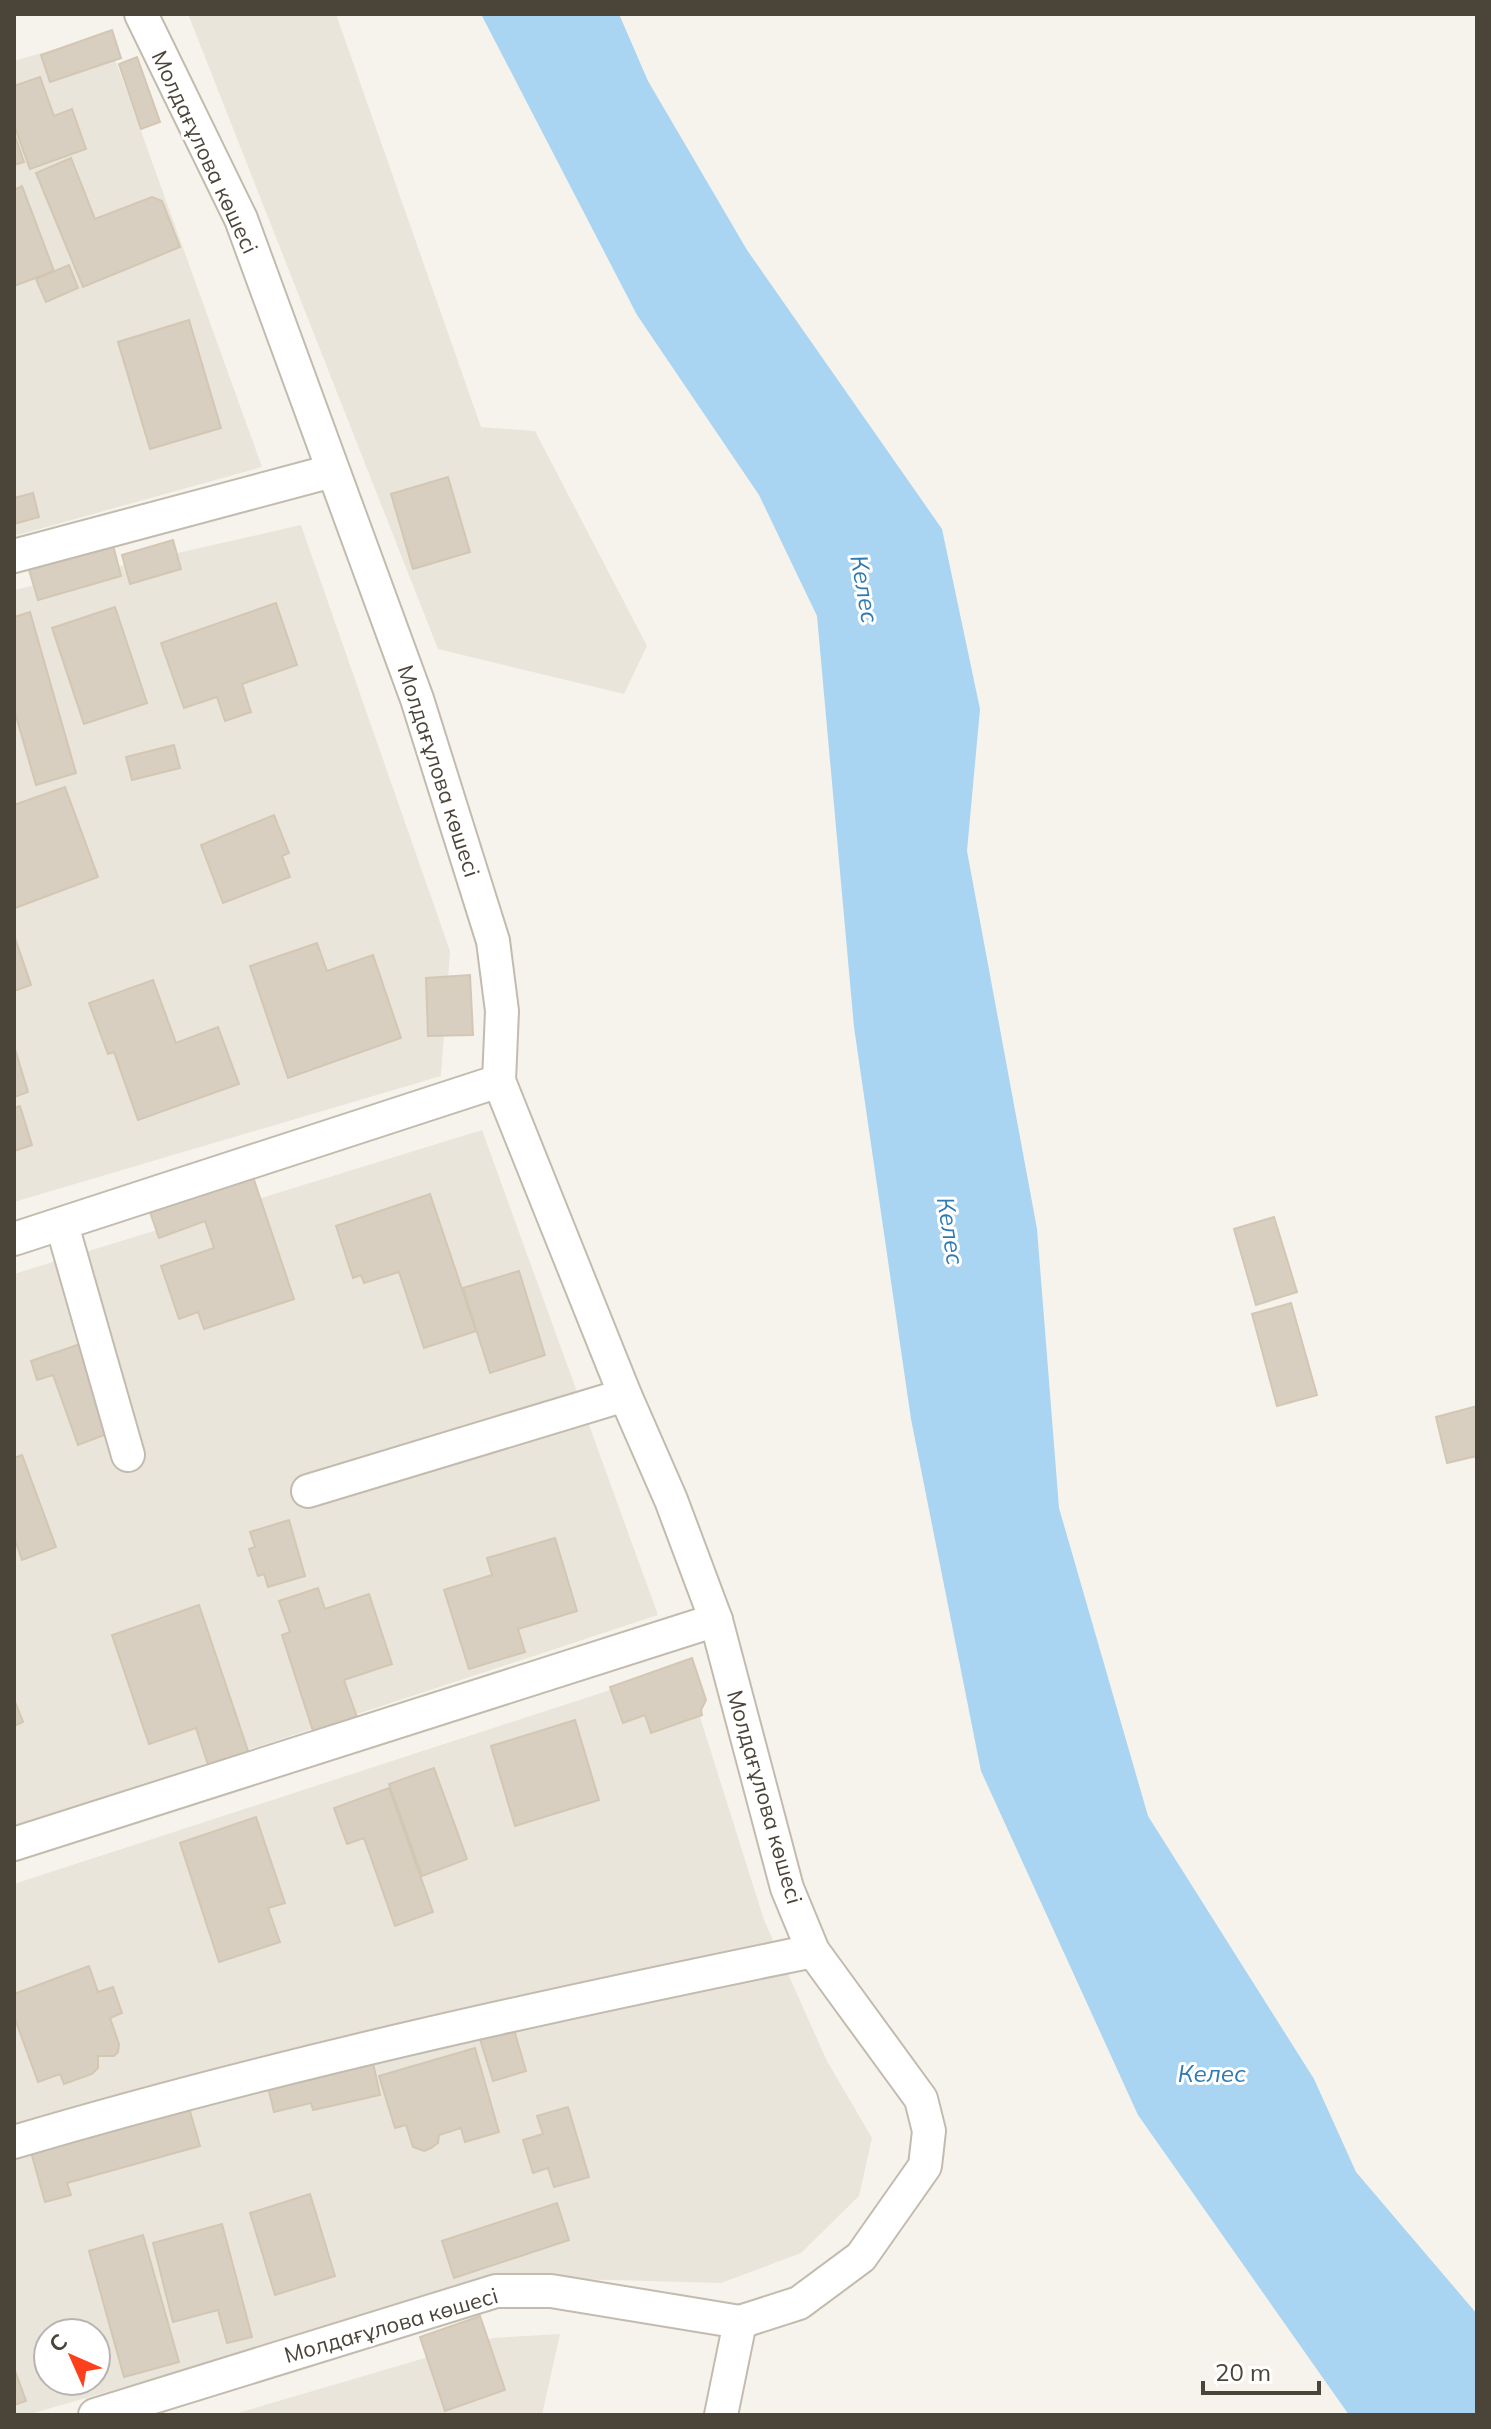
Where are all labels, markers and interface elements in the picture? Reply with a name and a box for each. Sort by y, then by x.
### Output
street label: Молдағұлова көшесі [146,46,264,258]
water label: Келес [844,553,886,625]
street label: Молдағұлова көшесі [392,662,486,880]
water label: Келес [931,1195,971,1267]
street label: Молдағұлова көшесі [721,1687,809,1907]
water label: Келес [1178,2058,1246,2088]
street label: Молдағұлова көшесі [281,2281,501,2369]
north arrow [32,2317,112,2397]
text: С [43,2328,73,2358]
scale bar [1203,2345,1319,2395]
text: 20 m [1215,2357,1271,2387]

